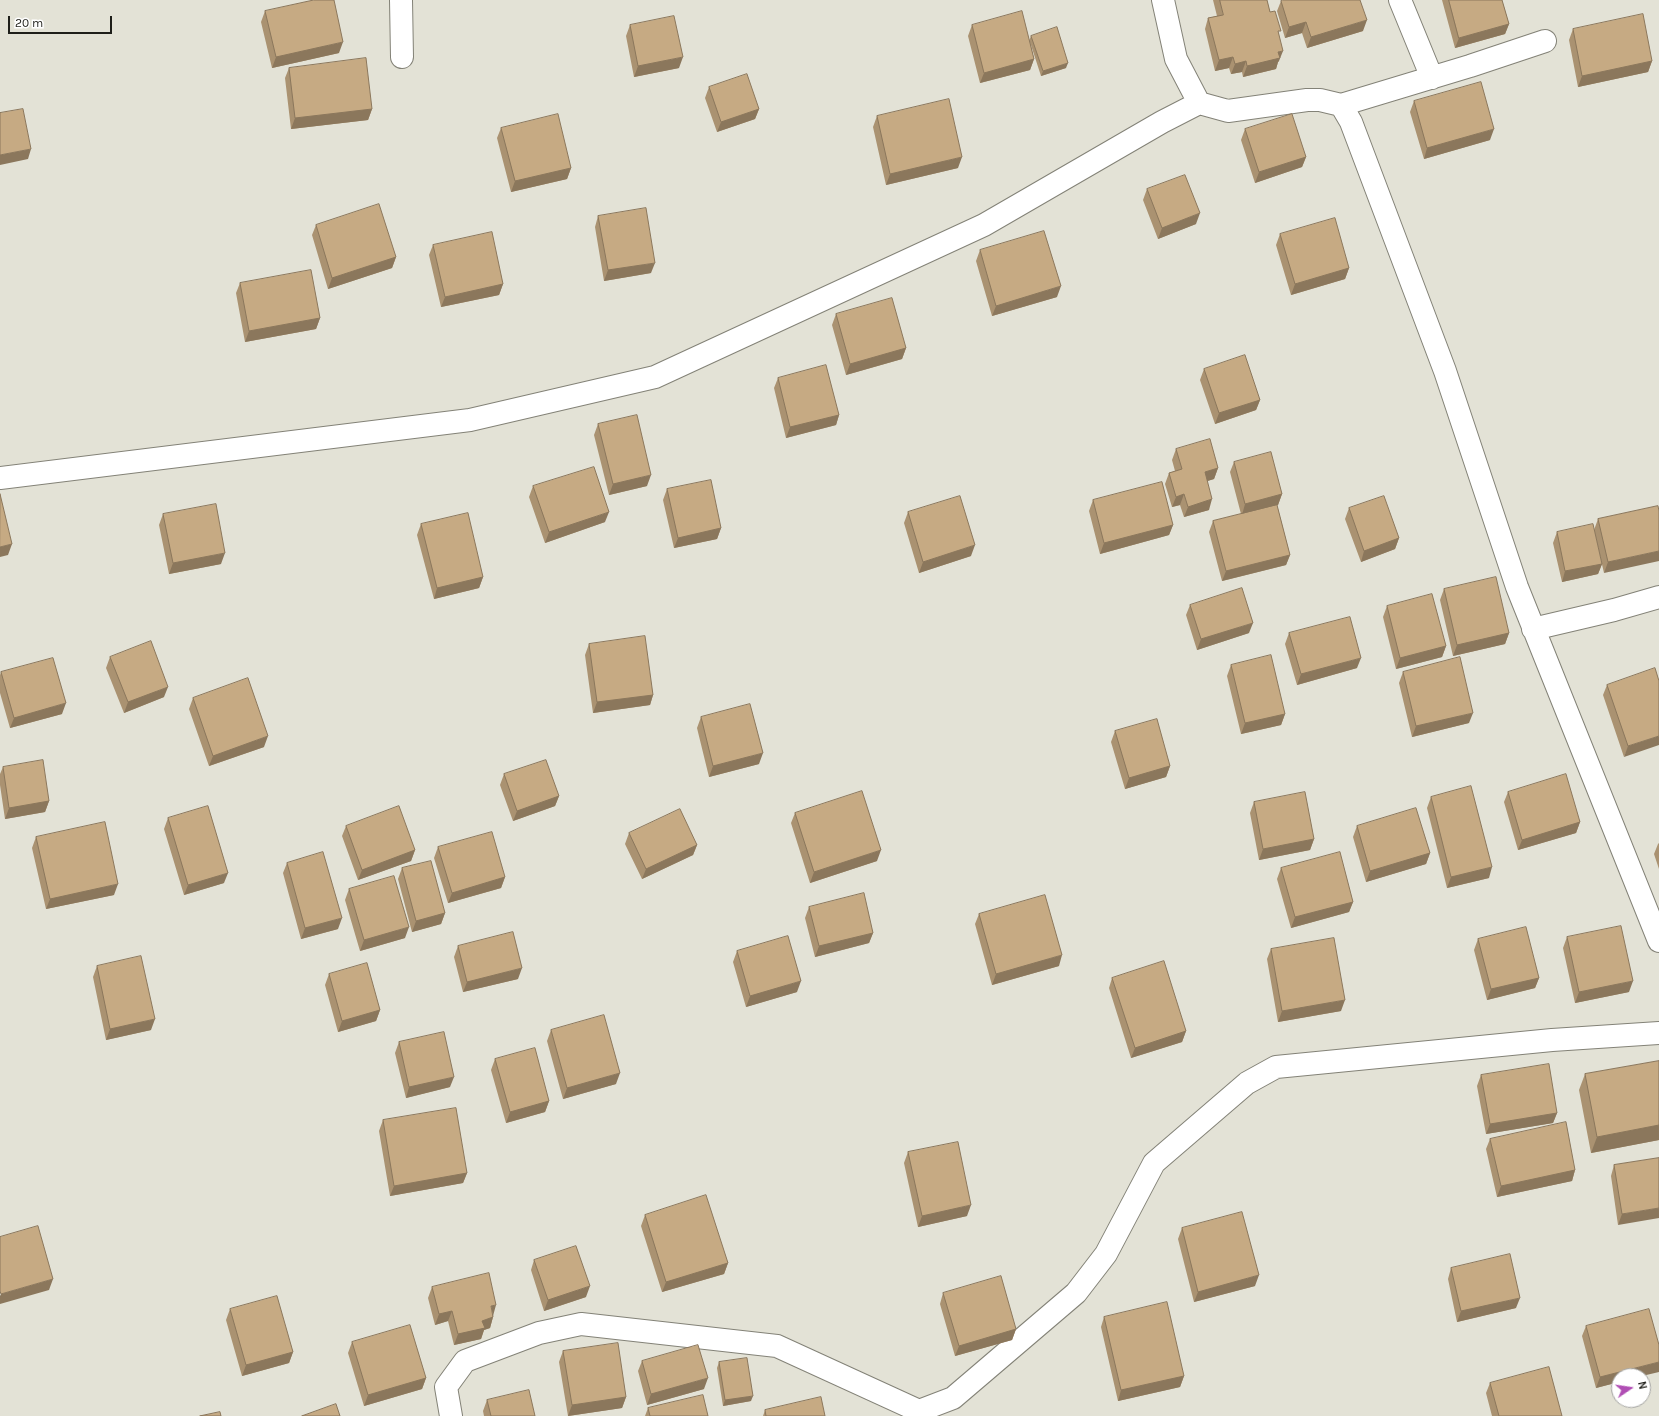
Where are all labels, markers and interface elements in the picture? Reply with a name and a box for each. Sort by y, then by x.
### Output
scale bar [10,8,114,34]
text: 20 m [15,16,43,30]
north arrow [1611,1368,1651,1408]
text: N [1635,1380,1649,1391]

